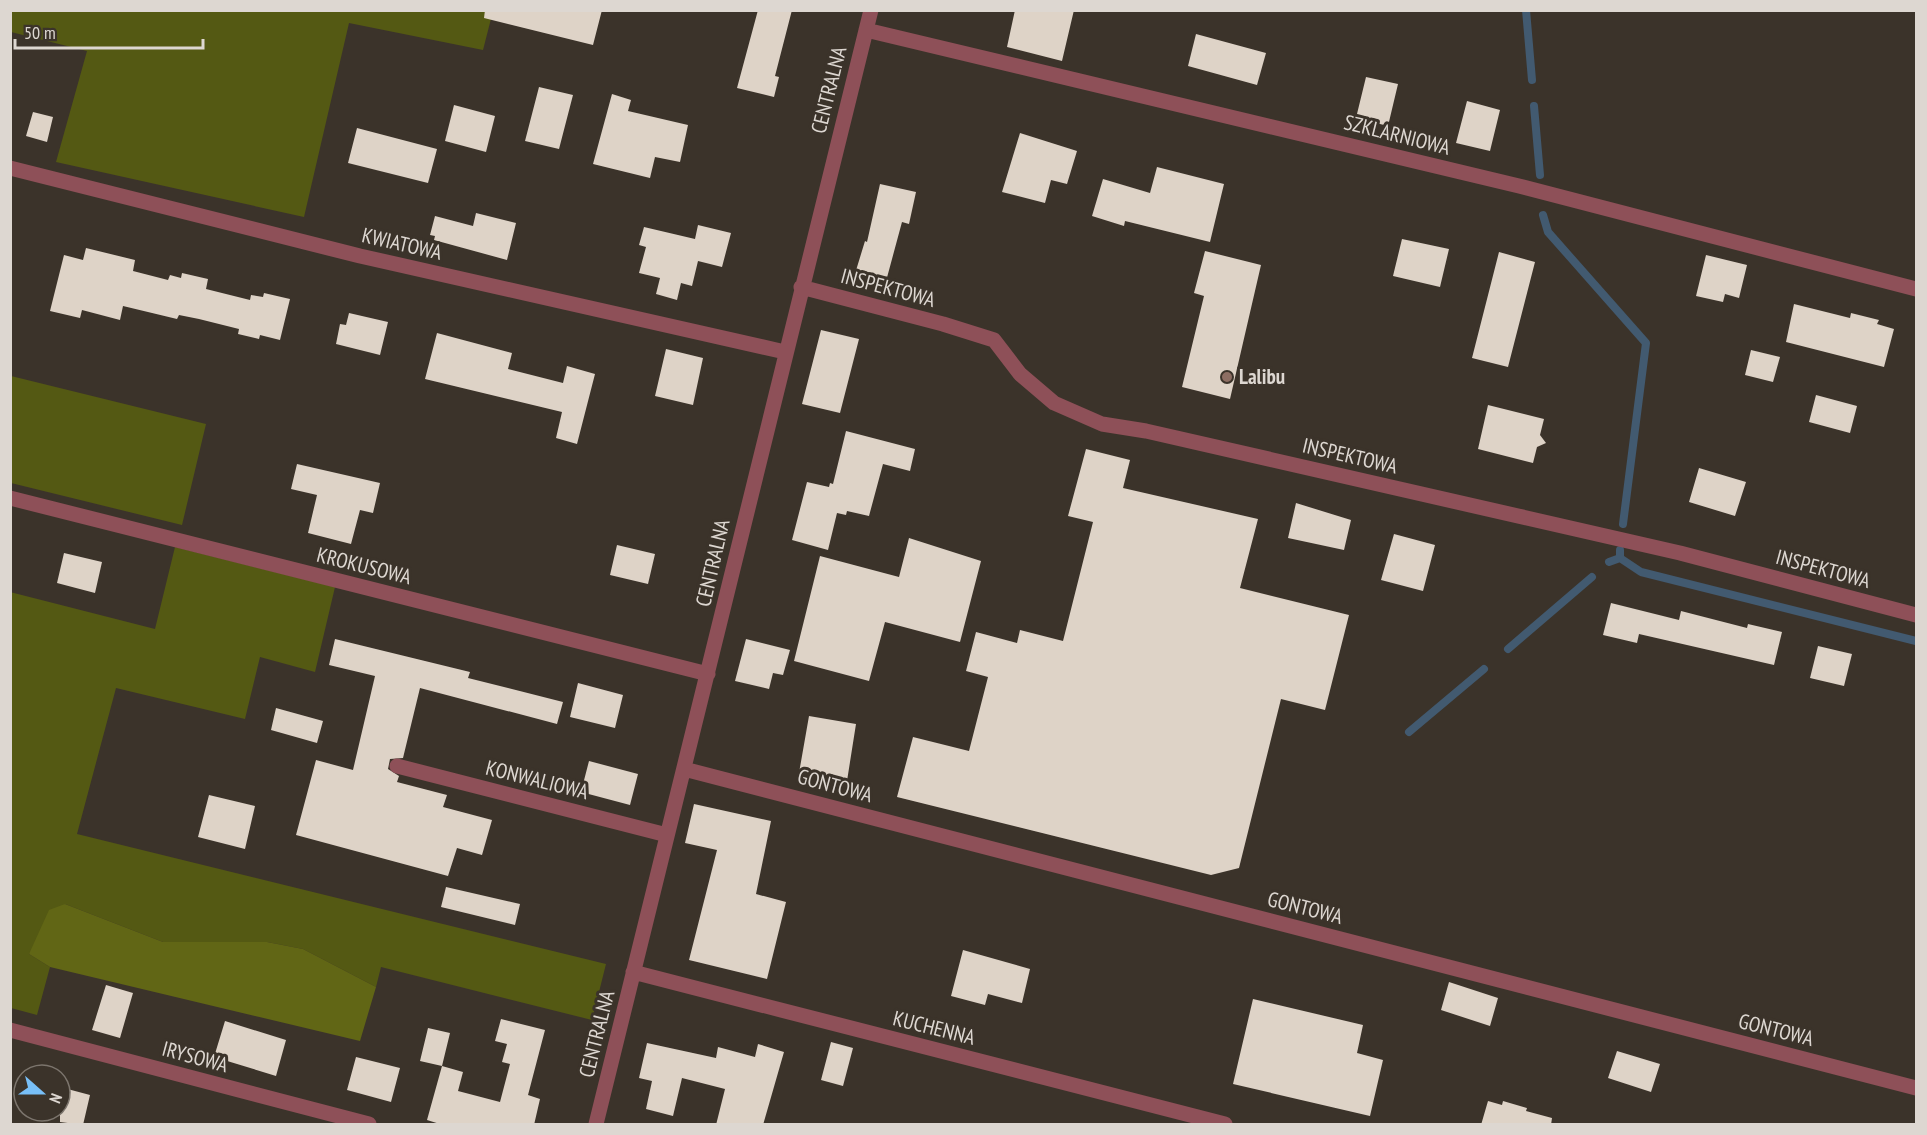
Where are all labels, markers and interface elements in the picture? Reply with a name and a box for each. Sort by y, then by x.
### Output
scale bar [15,12,202,50]
text: 50 m [24,21,56,44]
street label: CENTRALNA [805,43,852,136]
street label: SZKLARNIOWA [1341,108,1453,161]
street label: KWIATOWA [359,221,445,266]
street label: INSPEKTOWA [838,262,938,313]
place label: Lalibu [1239,363,1285,390]
marker: Lalibu [1220,370,1234,384]
street label: INSPEKTOWA [1300,431,1400,480]
street label: CENTRALNA [689,517,736,609]
street label: KROKUSOWA [314,541,414,590]
street label: INSPEKTOWA [1773,543,1873,594]
street label: KONWALIOWA [483,754,591,805]
street label: GONTOWA [795,763,876,808]
street label: GONTOWA [1265,885,1346,930]
street label: CENTRALNA [573,987,620,1080]
street label: KUCHENNA [890,1004,978,1051]
street label: GONTOWA [1736,1007,1817,1052]
street label: IRYSOWA [159,1035,231,1078]
north arrow [12,1063,72,1123]
text: N [45,1091,67,1106]

